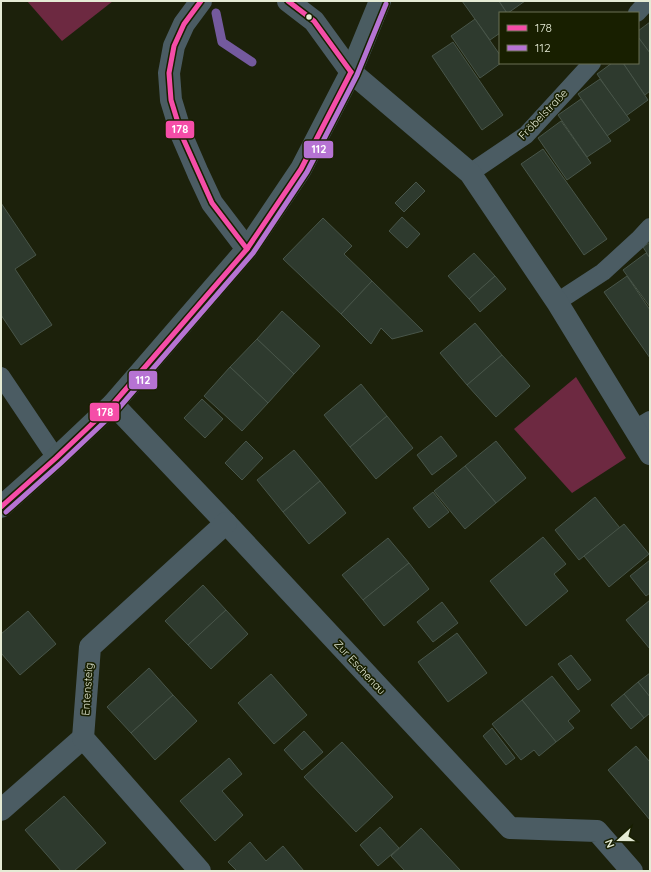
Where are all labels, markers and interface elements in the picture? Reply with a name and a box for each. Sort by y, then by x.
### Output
unlabelled marker [304,12,314,22]
legend [499,12,639,64]
text: 178 [535,20,552,35]
text: 112 [535,40,551,55]
street label: Fröbelstraße [515,86,571,142]
line badge: 178 [165,120,195,139]
text: 178 [172,122,188,136]
line badge: 112 [303,140,334,159]
text: 112 [312,142,326,156]
line badge: 112 [128,370,158,390]
text: 112 [136,373,150,387]
line badge: 178 [89,402,120,422]
text: 178 [97,405,113,419]
street label: Zur Eschenau [331,637,389,697]
street label: Entensteig [78,662,96,716]
north arrow [599,820,639,860]
text: N [602,837,618,850]

